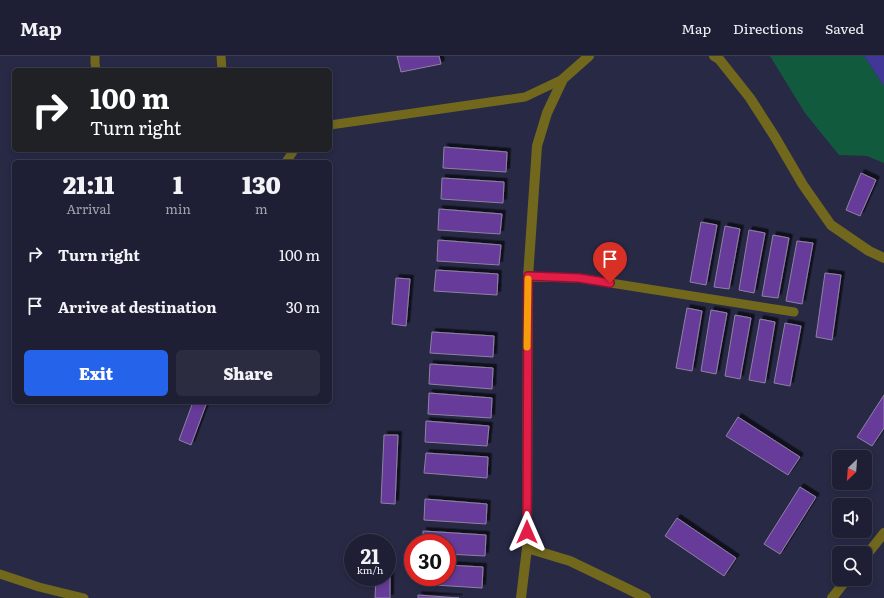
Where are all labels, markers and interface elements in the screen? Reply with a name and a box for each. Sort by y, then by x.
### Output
text: Map [20,14,62,42]
text: Map [681,18,711,38]
text: Directions [733,18,803,38]
text: Saved [825,18,864,38]
text: 100 m [90,76,170,118]
icon: right [24,84,76,136]
text: Turn right [90,114,181,141]
text: 21:11 [63,166,114,201]
text: 1 [173,166,183,201]
text: 130 [242,166,281,201]
text: Arrival [66,199,111,218]
text: min [165,199,191,218]
text: m [255,199,268,218]
pin [593,242,627,283]
icon: right [24,243,46,265]
text: Turn right [58,243,140,266]
text: 100 m [279,243,320,266]
icon: arrive [599,248,621,270]
icon: arrive [24,295,46,317]
text: Arrive at destination [58,295,217,318]
text: 30 m [286,295,320,318]
button: Exit [24,350,168,396]
button: Share [176,350,320,396]
north arrow [832,450,872,490]
map controls [832,450,872,586]
button: sound [832,498,872,538]
position arrow [506,511,548,553]
speed limit sign: 30 [404,534,456,586]
text: 21 [360,540,380,570]
button: search [832,546,872,586]
text: km/h [357,562,383,577]

